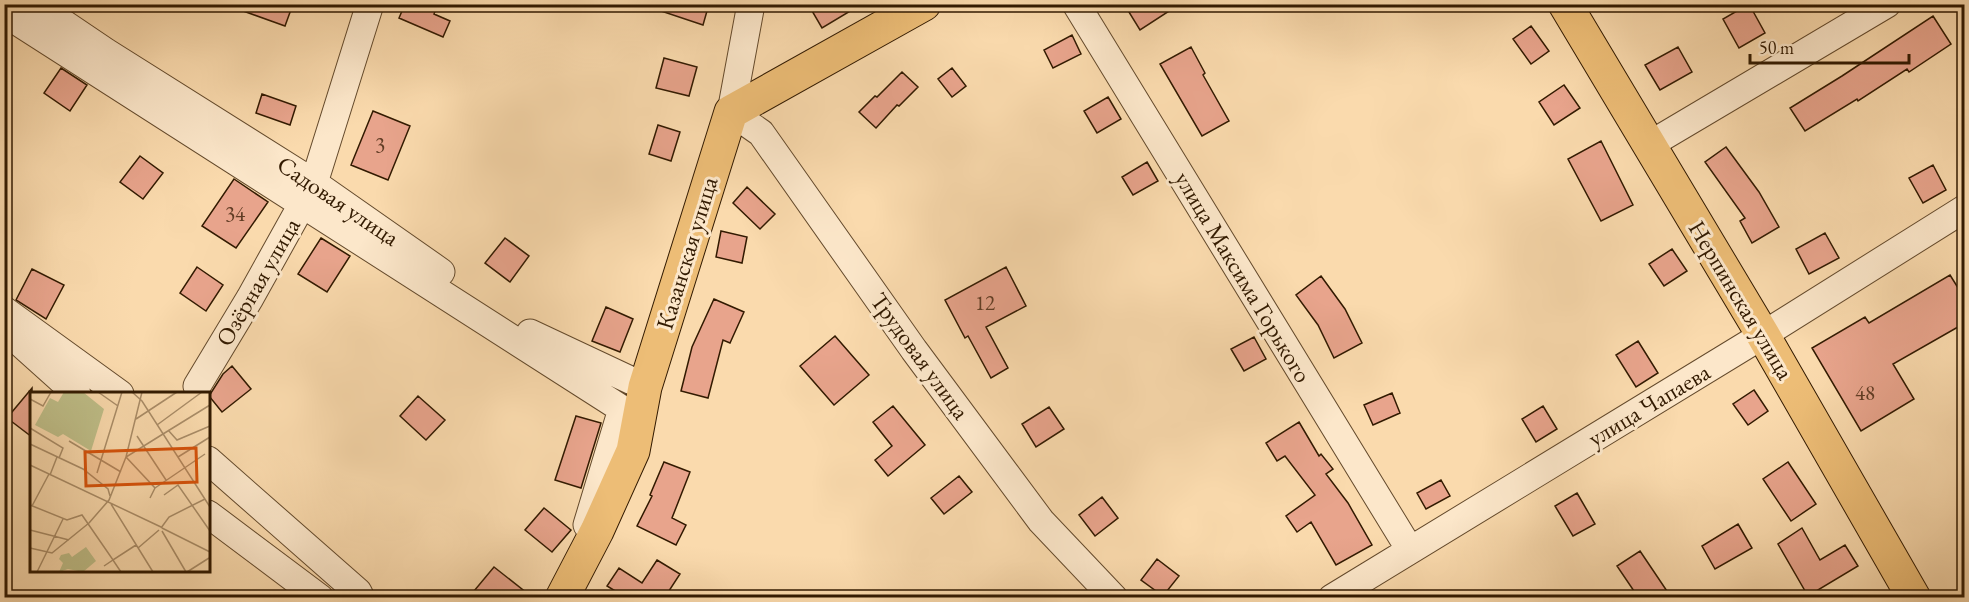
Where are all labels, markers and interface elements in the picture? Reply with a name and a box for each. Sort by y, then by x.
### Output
scale bar [1750,27,1909,65]
text: 50 m [1759,36,1794,59]
house number: 3 [375,131,385,158]
street label: Садовая улица [271,148,406,253]
street label: улица Максима Горького [1168,165,1319,388]
street label: Казанская улица [649,172,725,333]
house number: 34 [225,200,246,227]
street label: Озёрная улица [208,212,307,351]
street label: Нерпинская улица [1682,215,1801,385]
street label: Трудовая улица [864,286,977,426]
house number: 12 [975,289,995,316]
street label: улица Чапаева [1582,356,1716,453]
house number: 48 [1855,379,1875,406]
inset map [30,392,210,572]

